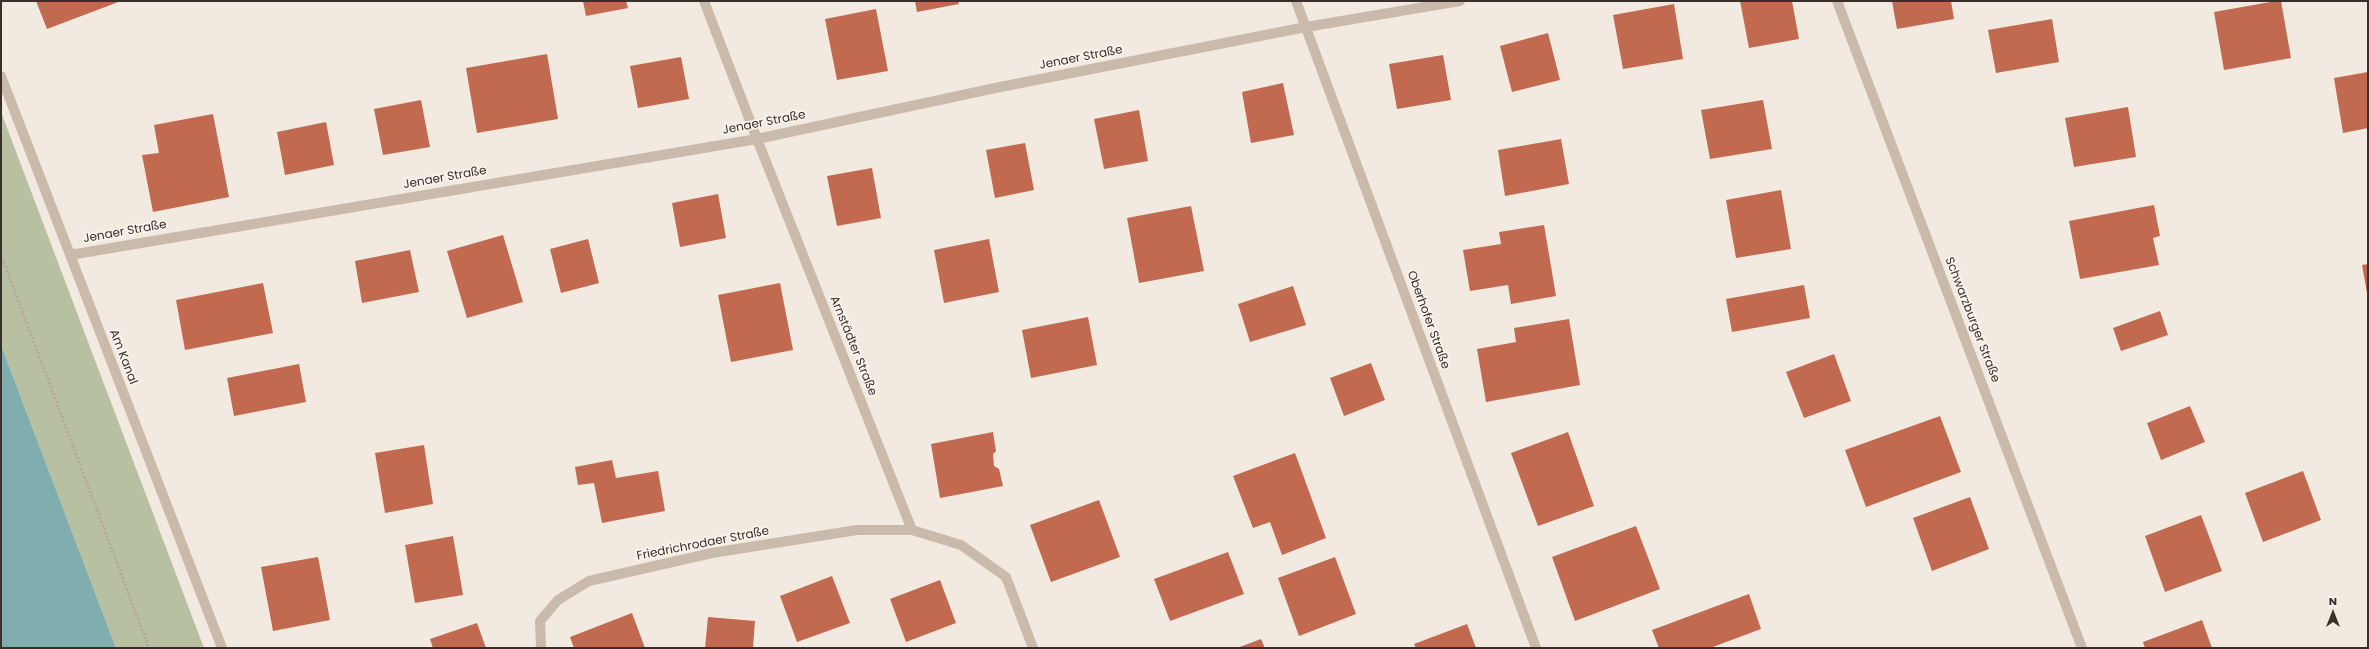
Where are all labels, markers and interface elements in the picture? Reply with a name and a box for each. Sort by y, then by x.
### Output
street label: Jenaer Straße [1038,43,1124,73]
street label: Jenaer Straße [721,108,807,138]
street label: Jenaer Straße [402,164,488,192]
street label: Jenaer Straße [82,218,168,246]
street label: Schwarzburger Straße [1941,255,2003,385]
street label: Oberhofer Straße [1404,269,1452,371]
street label: Arnstädter Straße [826,294,880,398]
street label: Am Kanal [106,327,140,387]
street label: Friedrichrodaer Straße [636,524,770,564]
north arrow [2313,593,2353,633]
text: N [2329,593,2337,609]

